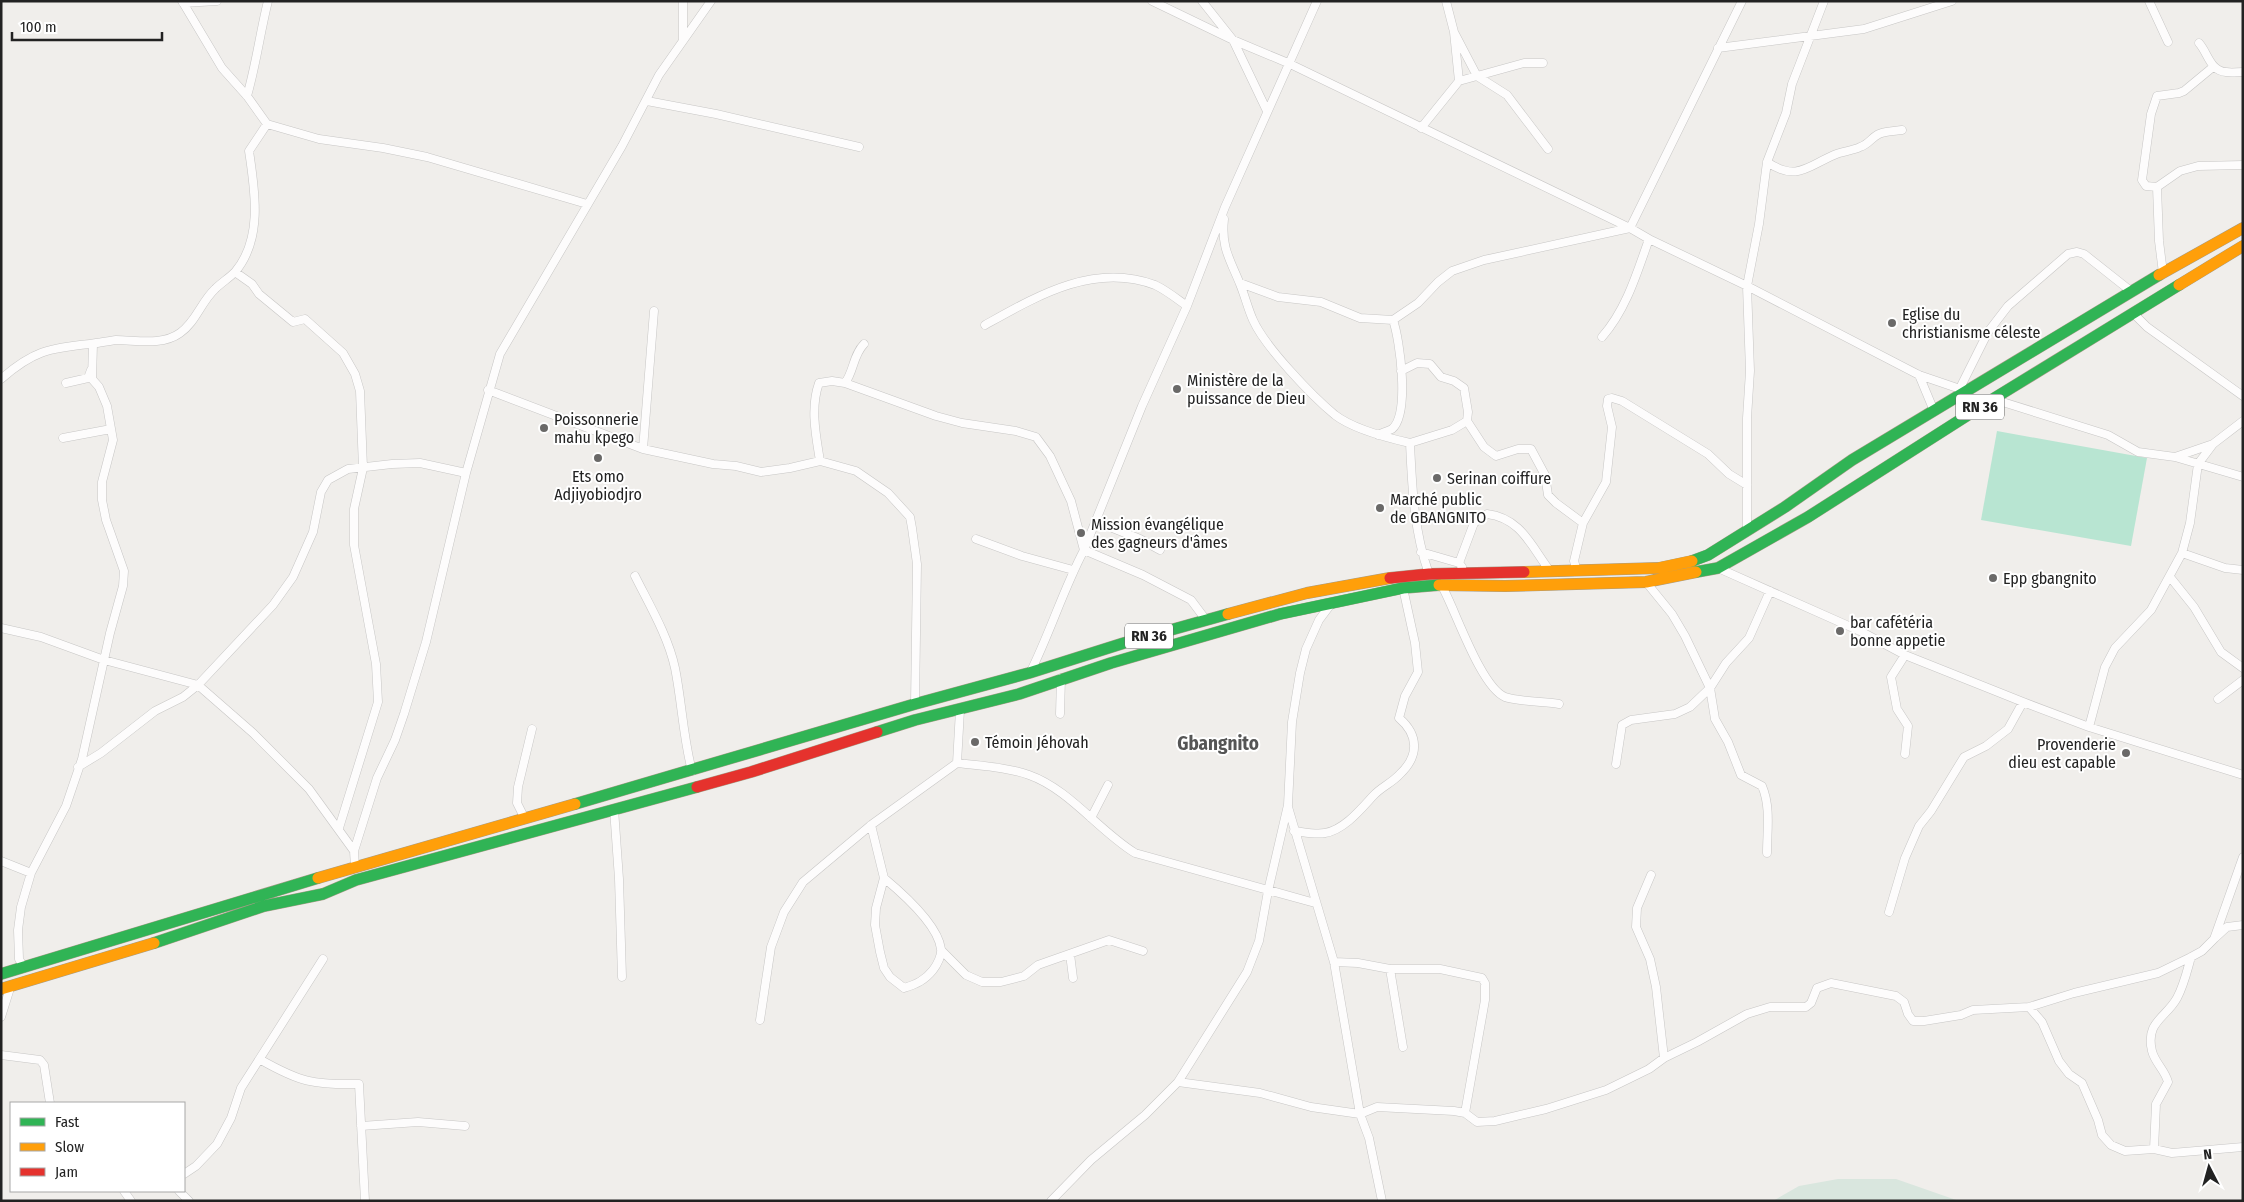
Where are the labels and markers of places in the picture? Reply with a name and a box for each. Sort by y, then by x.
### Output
place label: Eglise du christianisme céleste [1902,305,2040,342]
marker: Eglise du christianisme céleste [1886,317,1898,329]
place label: Ministère de la puissance de Dieu [1187,371,1306,408]
marker: Ministère de la puissance de Dieu [1171,383,1183,395]
place label: Poissonnerie mahu kpego [554,410,639,447]
marker: Poissonnerie mahu kpego [538,422,550,434]
marker: Ets omo Adjiyobiodjro [592,452,604,464]
place label: Ets omo Adjiyobiodjro [554,467,642,504]
place label: Serinan coiffure [1447,469,1551,488]
marker: Serinan coiffure [1431,472,1443,484]
place label: Marché public de GBANGNITO [1390,490,1486,527]
marker: Marché public de GBANGNITO [1374,502,1386,514]
place label: Mission évangélique des gagneurs d'âmes [1091,515,1228,552]
marker: Mission évangélique des gagneurs d'âmes [1075,527,1087,539]
place label: Epp gbangnito [2003,569,2097,588]
marker: Epp gbangnito [1987,572,1999,584]
place label: bar cafétéria bonne appetie [1850,613,1945,650]
marker: bar cafétéria bonne appetie [1834,625,1846,637]
place label: Témoin Jéhovah [985,733,1089,752]
place label: Provenderie dieu est capable [2008,735,2116,772]
marker: Témoin Jéhovah [969,736,981,748]
marker: Provenderie dieu est capable [2120,747,2132,759]

